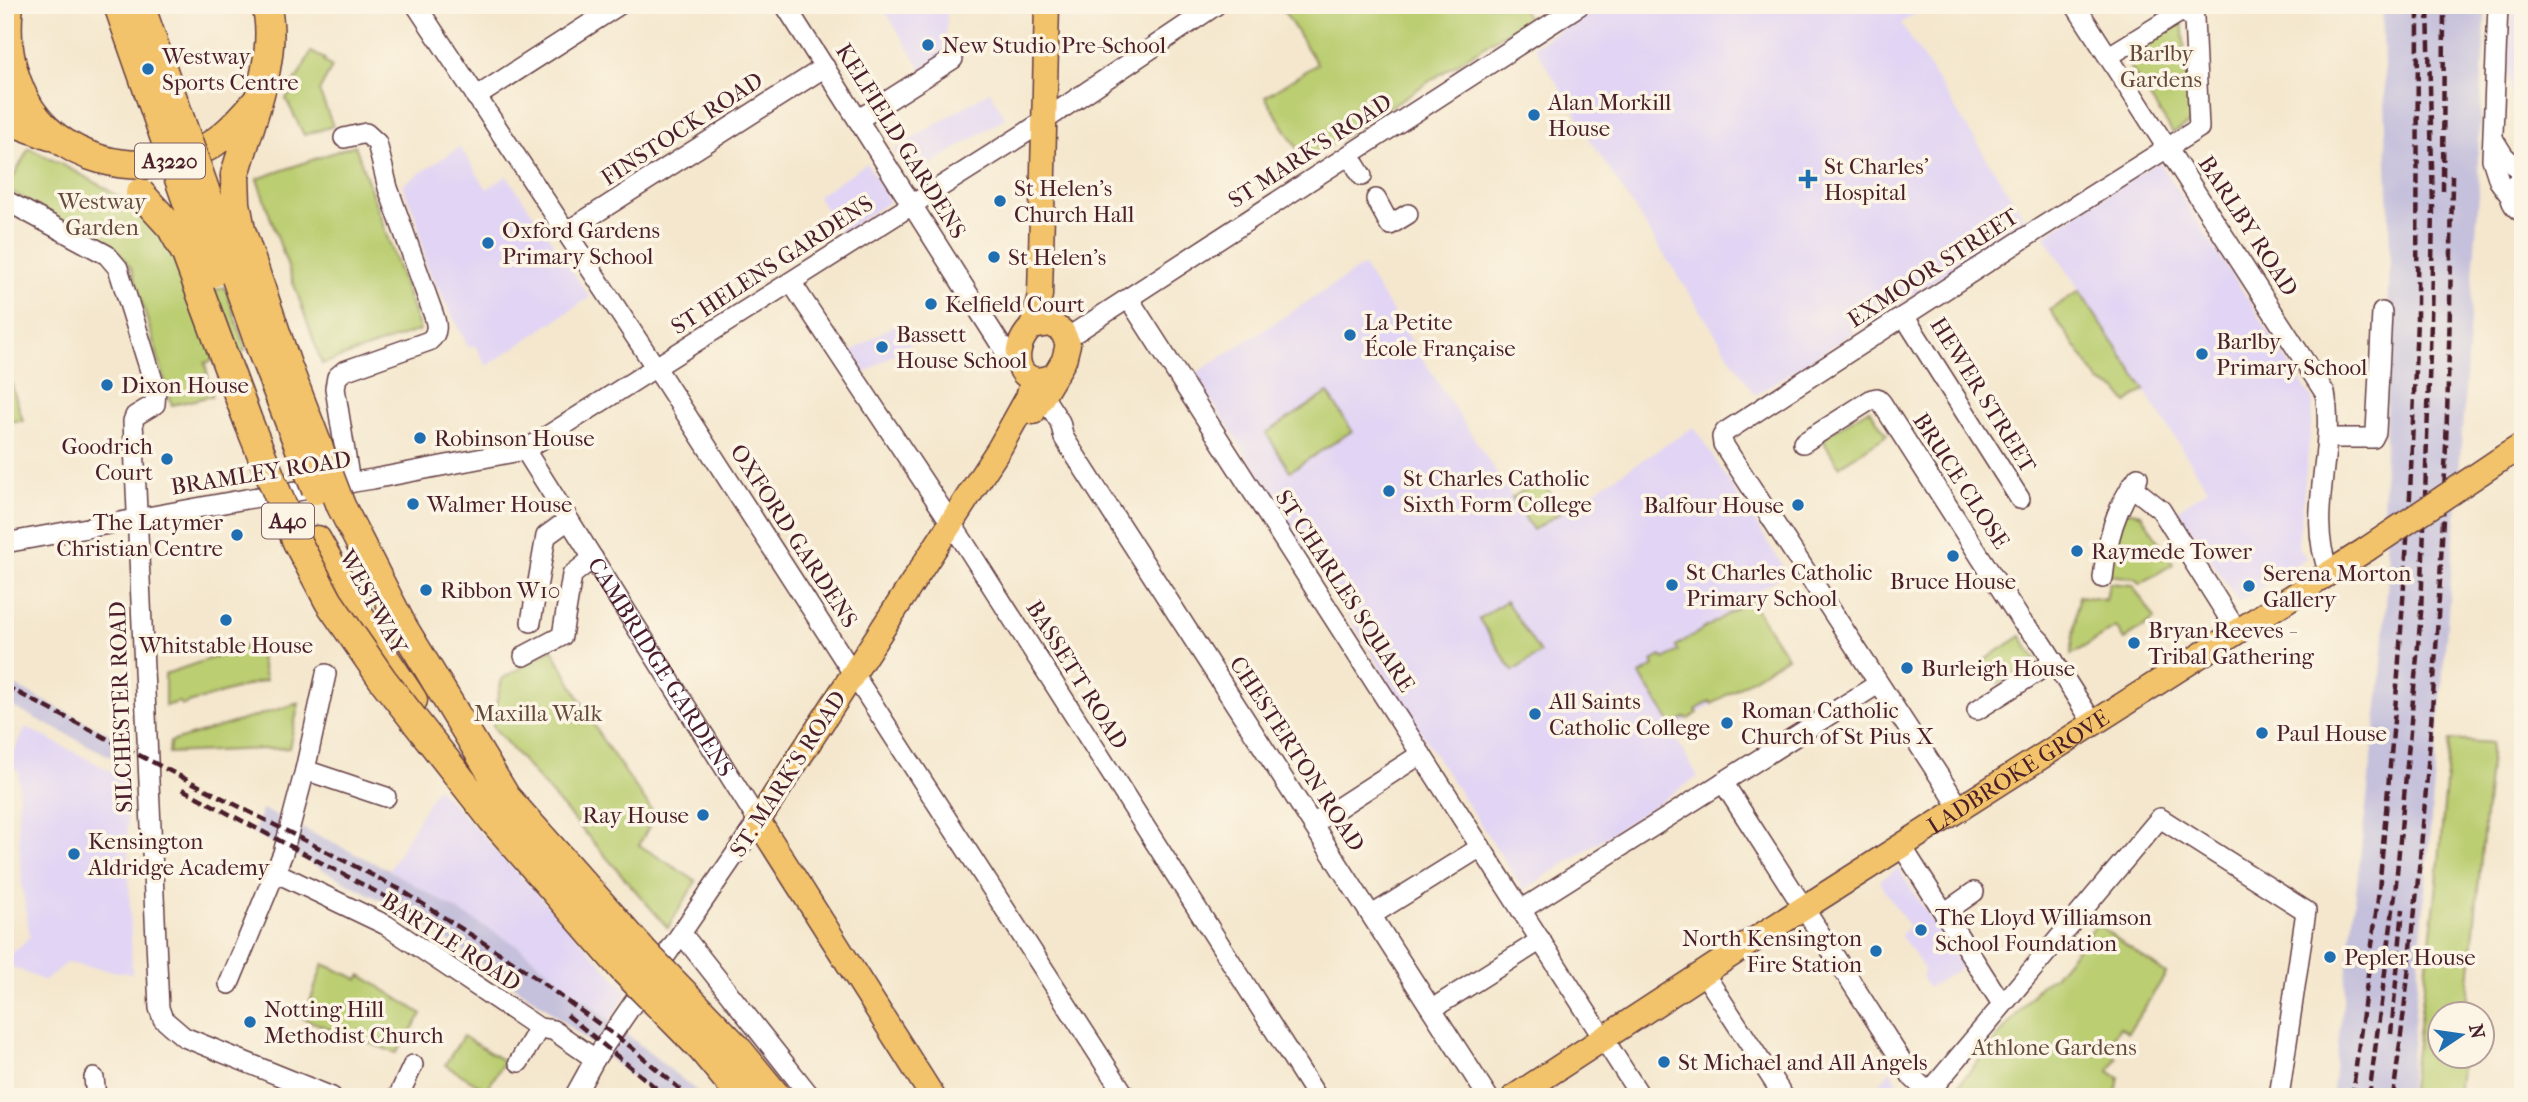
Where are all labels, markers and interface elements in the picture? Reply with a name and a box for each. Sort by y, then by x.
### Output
place label: New Studio Pre-School [942,32,1167,59]
marker: New Studio Pre-School [920,37,936,53]
street label: KELFIELD GARDENS [830,39,972,243]
park label: Barlby Gardens [2120,40,2202,93]
place label: Westway Sports Centre [161,43,299,96]
marker: Westway Sports Centre [140,61,156,77]
street label: FINSTOCK ROAD [596,67,768,191]
street label: ST MARK'S ROAD [1223,88,1397,214]
place label: Alan Morkill House [1547,89,1672,142]
marker: Alan Morkill House [1526,107,1542,123]
road number: A3220 [135,144,205,178]
street label: BARLBY ROAD [2193,151,2303,301]
place label: St Charles' Hospital [1824,153,1929,206]
marker: St Charles' Hospital [1798,169,1818,189]
place label: St Helen's Church Hall [1014,175,1135,228]
park label: Westway Garden [57,188,147,241]
street label: ST HELENS GARDENS [666,190,878,340]
marker: St Helen's Church Hall [992,193,1008,209]
street label: EXMOOR STREET [1842,202,2024,333]
place label: Oxford Gardens Primary School [502,217,660,270]
marker: Oxford Gardens Primary School [480,235,496,251]
place label: St Helen's [1008,244,1106,271]
marker: St Helen's [986,249,1002,265]
place label: Kelfield Court [945,291,1085,318]
marker: Kelfield Court [923,296,939,312]
place label: La Petite École Française [1364,309,1516,362]
street label: HEWER STREET [1924,312,2042,478]
place label: Bassett House School [896,321,1028,374]
marker: La Petite École Française [1342,327,1358,343]
place label: Barlby Primary School [2216,328,2368,381]
marker: Bassett House School [874,339,890,355]
marker: Barlby Primary School [2194,346,2210,362]
place label: Dixon House [121,372,249,399]
marker: Dixon House [99,377,115,393]
street label: BRUCE CLOSE [1907,408,2015,554]
place label: Robinson House [434,425,595,452]
marker: Robinson House [412,430,428,446]
place label: Goodrich Court [61,433,153,486]
street label: OXFORD GARDENS [725,439,863,633]
street label: BRAMLEY ROAD [169,445,353,501]
marker: Goodrich Court [159,451,175,467]
place label: St Charles Catholic Sixth Form College [1403,465,1592,518]
marker: St Charles Catholic Sixth Form College [1381,483,1397,499]
street label: ST CHARLES SQUARE [1270,485,1420,697]
place label: Walmer House [426,491,572,518]
place label: Balfour House [1643,492,1784,519]
marker: Walmer House [405,496,421,512]
marker: Balfour House [1790,497,1806,513]
road number: A40 [262,504,314,538]
place label: The Latymer Christian Centre [56,509,223,562]
marker: The Latymer Christian Centre [229,527,245,543]
place label: Raymede Tower [2091,538,2252,565]
marker: Raymede Tower [2069,543,2085,559]
street label: WESTWAY [333,544,413,660]
marker: Bruce House [1945,548,1961,564]
street label: CAMBRIDGE GARDENS [582,552,740,781]
place label: St Charles Catholic Primary School [1686,559,1872,612]
place label: Serena Morton Gallery [2263,560,2412,613]
place label: Bruce House [1890,568,2016,595]
place label: Ribbon W10 [440,577,560,604]
marker: St Charles Catholic Primary School [1664,577,1680,593]
marker: Serena Morton Gallery [2241,578,2257,594]
marker: Ribbon W10 [418,582,434,598]
street label: BASSETT ROAD [1020,596,1134,754]
street label: SILCHESTER ROAD [104,601,138,813]
marker: Whitstable House [218,612,234,628]
place label: Bryan Reeves - Tribal Gathering [2148,617,2315,670]
place label: Whitstable House [138,632,313,659]
marker: Bryan Reeves - Tribal Gathering [2126,635,2142,651]
street label: CHESTERTON ROAD [1224,651,1370,857]
place label: Burleigh House [1921,655,2075,682]
marker: Burleigh House [1899,660,1915,676]
street label: ST. MARK'S ROAD [724,686,852,862]
place label: All Saints Catholic College [1548,688,1710,741]
place label: Roman Catholic Church of St Pius X [1741,697,1934,750]
park label: Maxilla Walk [474,700,603,727]
street label: LADBROKE GROVE [1922,704,2114,839]
marker: All Saints Catholic College [1527,706,1543,722]
marker: Roman Catholic Church of St Pius X [1719,715,1735,731]
place label: Paul House [2276,720,2387,747]
marker: Paul House [2254,725,2270,741]
place label: Ray House [582,802,689,829]
marker: Ray House [695,807,711,823]
place label: Kensington Aldridge Academy [87,828,270,881]
marker: Kensington Aldridge Academy [66,846,82,862]
street label: BARTLE ROAD [376,887,526,997]
place label: The Lloyd Williamson School Foundation [1935,904,2152,957]
marker: The Lloyd Williamson School Foundation [1913,922,1929,938]
place label: North Kensington Fire Station [1682,925,1863,978]
marker: North Kensington Fire Station [1868,943,1884,959]
place label: Pepler House [2344,944,2476,971]
marker: Pepler House [2322,949,2338,965]
place label: Notting Hill Methodist Church [264,996,444,1049]
north arrow [2426,1000,2496,1070]
marker: Notting Hill Methodist Church [242,1014,258,1030]
text: N [2464,1022,2489,1041]
park label: Athlone Gardens [1970,1034,2137,1061]
place label: St Michael and All Angels [1678,1049,1928,1076]
marker: St Michael and All Angels [1656,1054,1672,1070]

